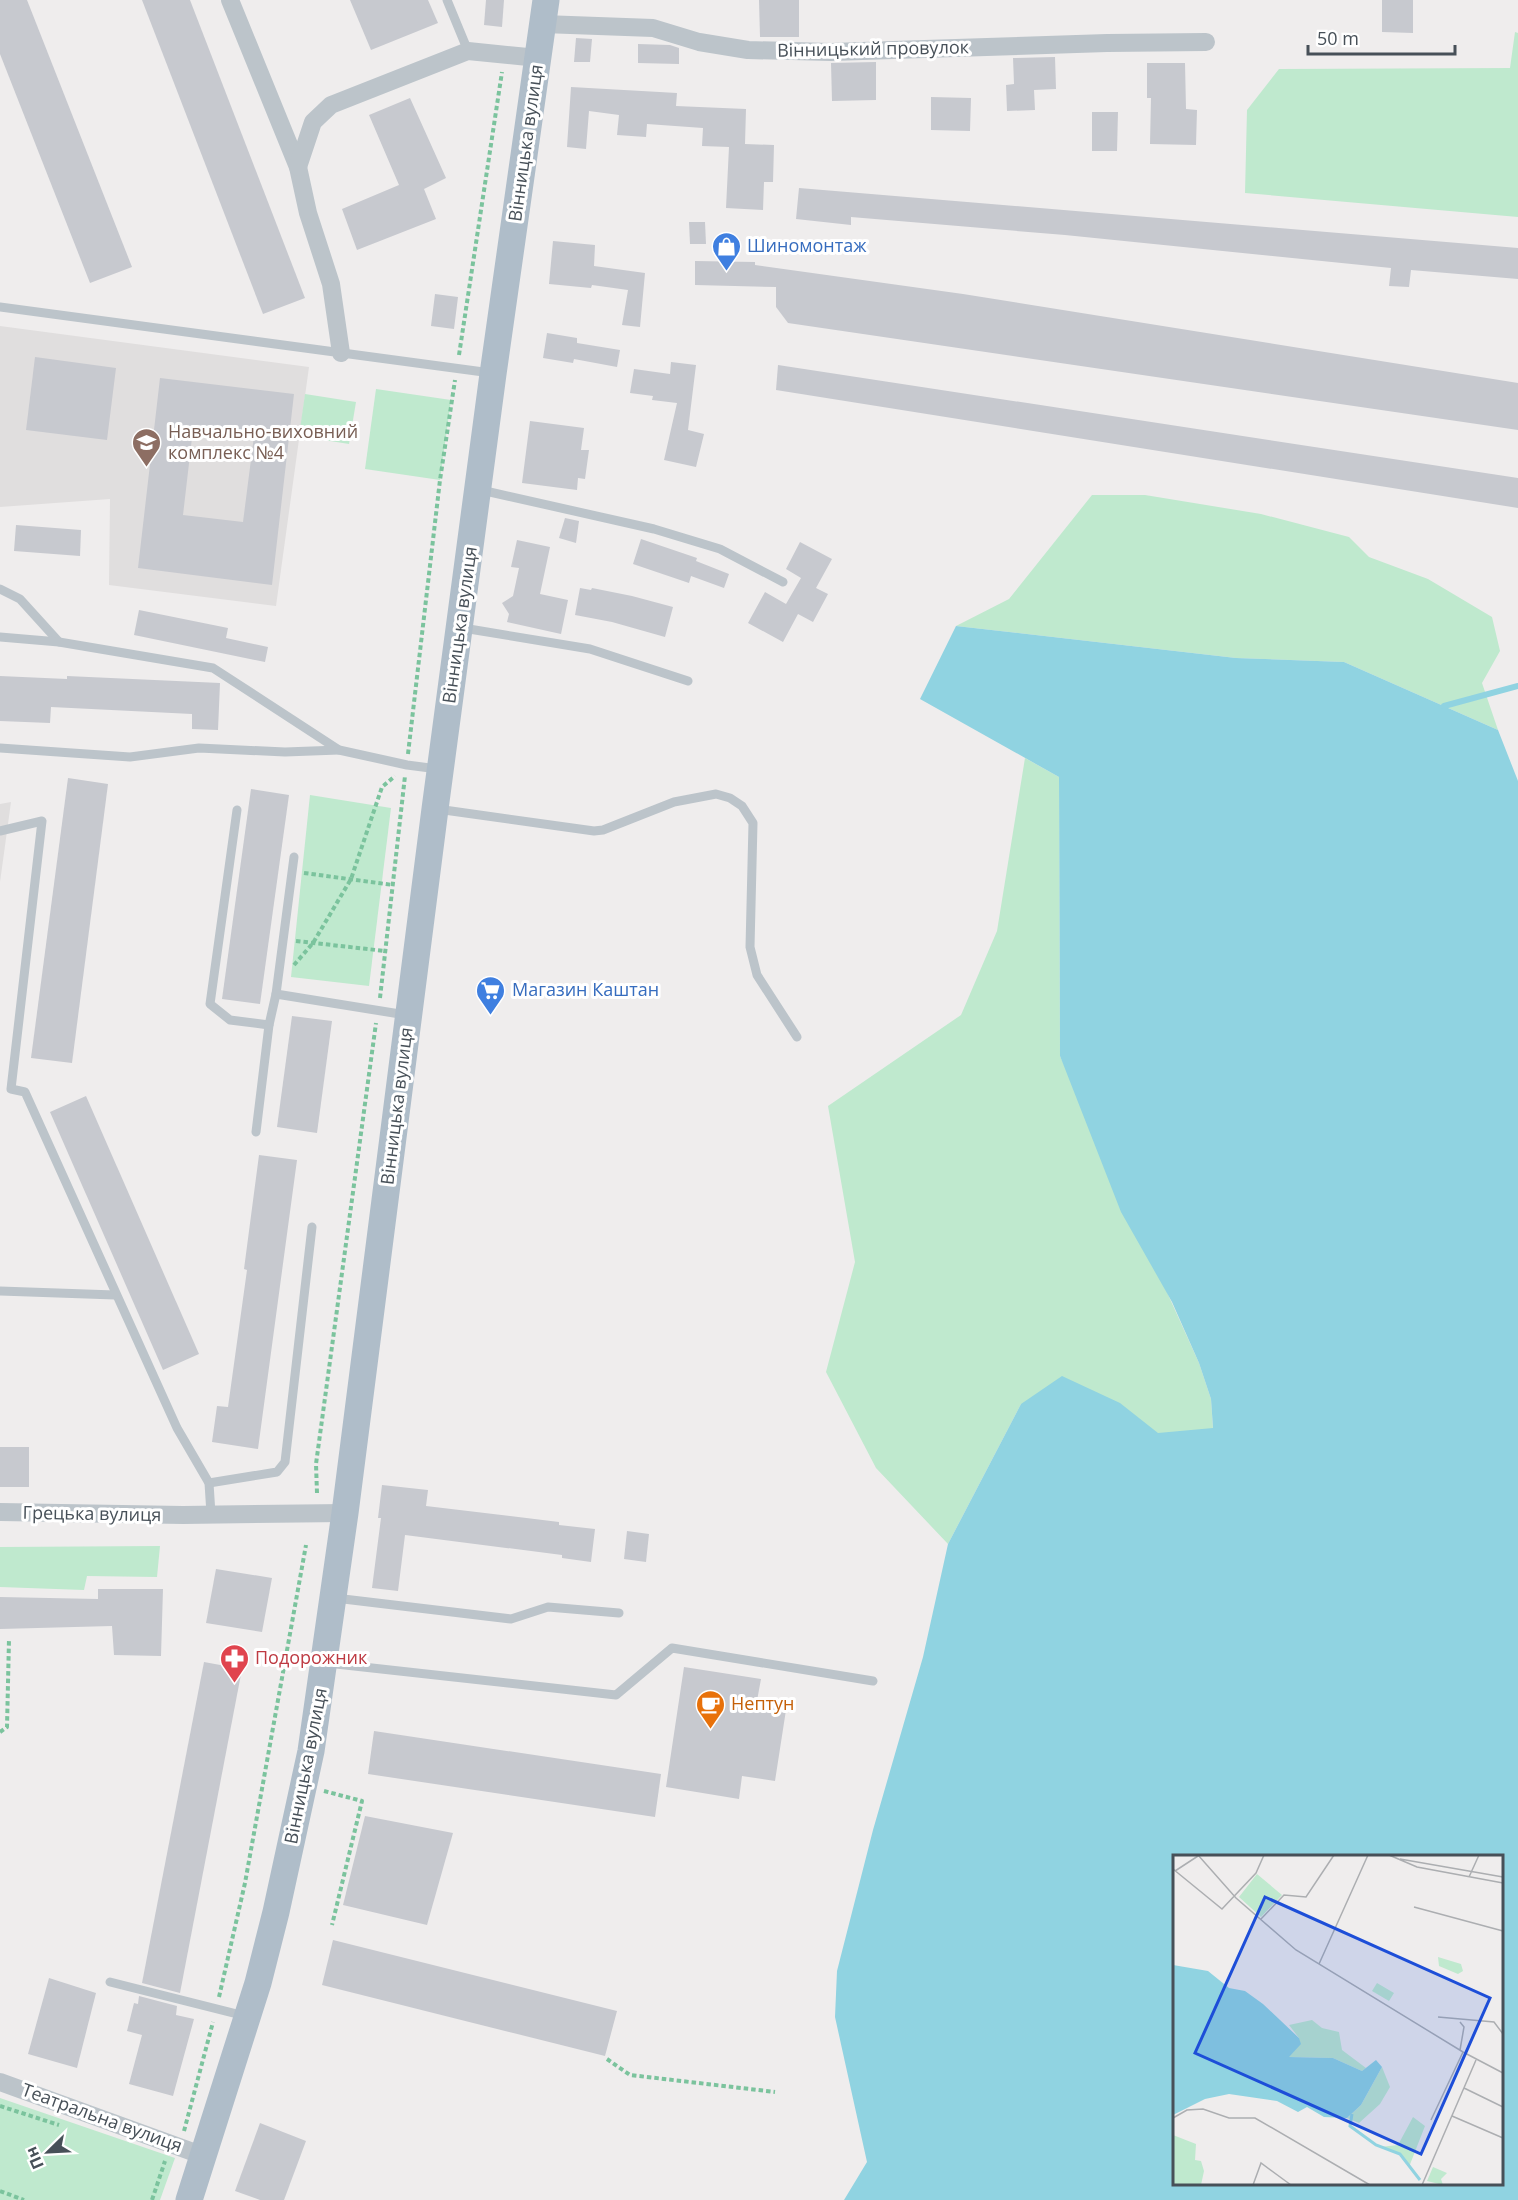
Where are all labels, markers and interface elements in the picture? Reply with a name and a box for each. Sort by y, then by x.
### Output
scale bar [1308,18,1455,56]
text: 50 m [1317,26,1359,50]
street label: Вінницький провулок [777,34,970,62]
street label: Вінницька вулиця [502,63,548,223]
shop icon: Шиномонтаж [710,230,742,272]
place label: Шиномонтаж [747,233,867,257]
place label: Навчально-виховний комплекс №4 [168,419,358,464]
school or university icon: Навчально-виховний комплекс №4 [131,426,163,468]
street label: Вінницька вулиця [436,545,482,705]
supermarket icon: Магазин Каштан [475,974,507,1016]
place label: Магазин Каштан [512,977,659,1001]
street label: Вінницька вулиця [374,1026,418,1186]
street label: Грецька вулиця [22,1500,162,1526]
pharmacy icon: Подорожник [218,1642,250,1684]
place label: Подорожник [255,1645,368,1669]
street label: Вінницька вулиця [278,1686,332,1846]
cafe icon: Нептун [694,1688,726,1730]
place label: Нептун [731,1691,794,1715]
inset map [1173,1855,1503,2185]
street label: Театральна вулиця [19,2077,186,2157]
north arrow [18,2122,78,2182]
text: Пн [20,2143,49,2173]

